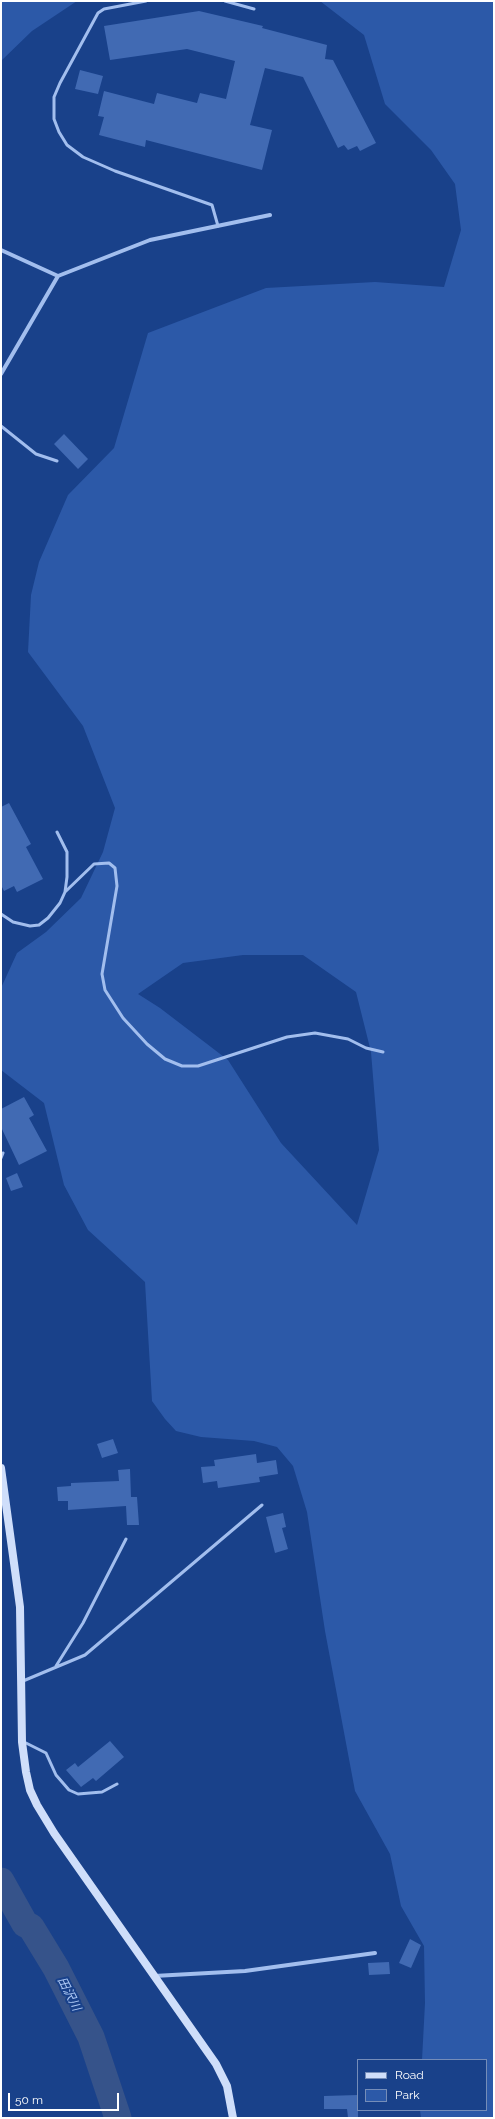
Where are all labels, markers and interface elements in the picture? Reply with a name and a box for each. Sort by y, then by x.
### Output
water label: 田沢川 [54,1975,84,2013]
legend [357,2059,487,2111]
text: Road [395,2068,424,2082]
scale bar [10,2085,121,2111]
text: Park [395,2088,420,2102]
text: 50 m [15,2093,43,2107]

